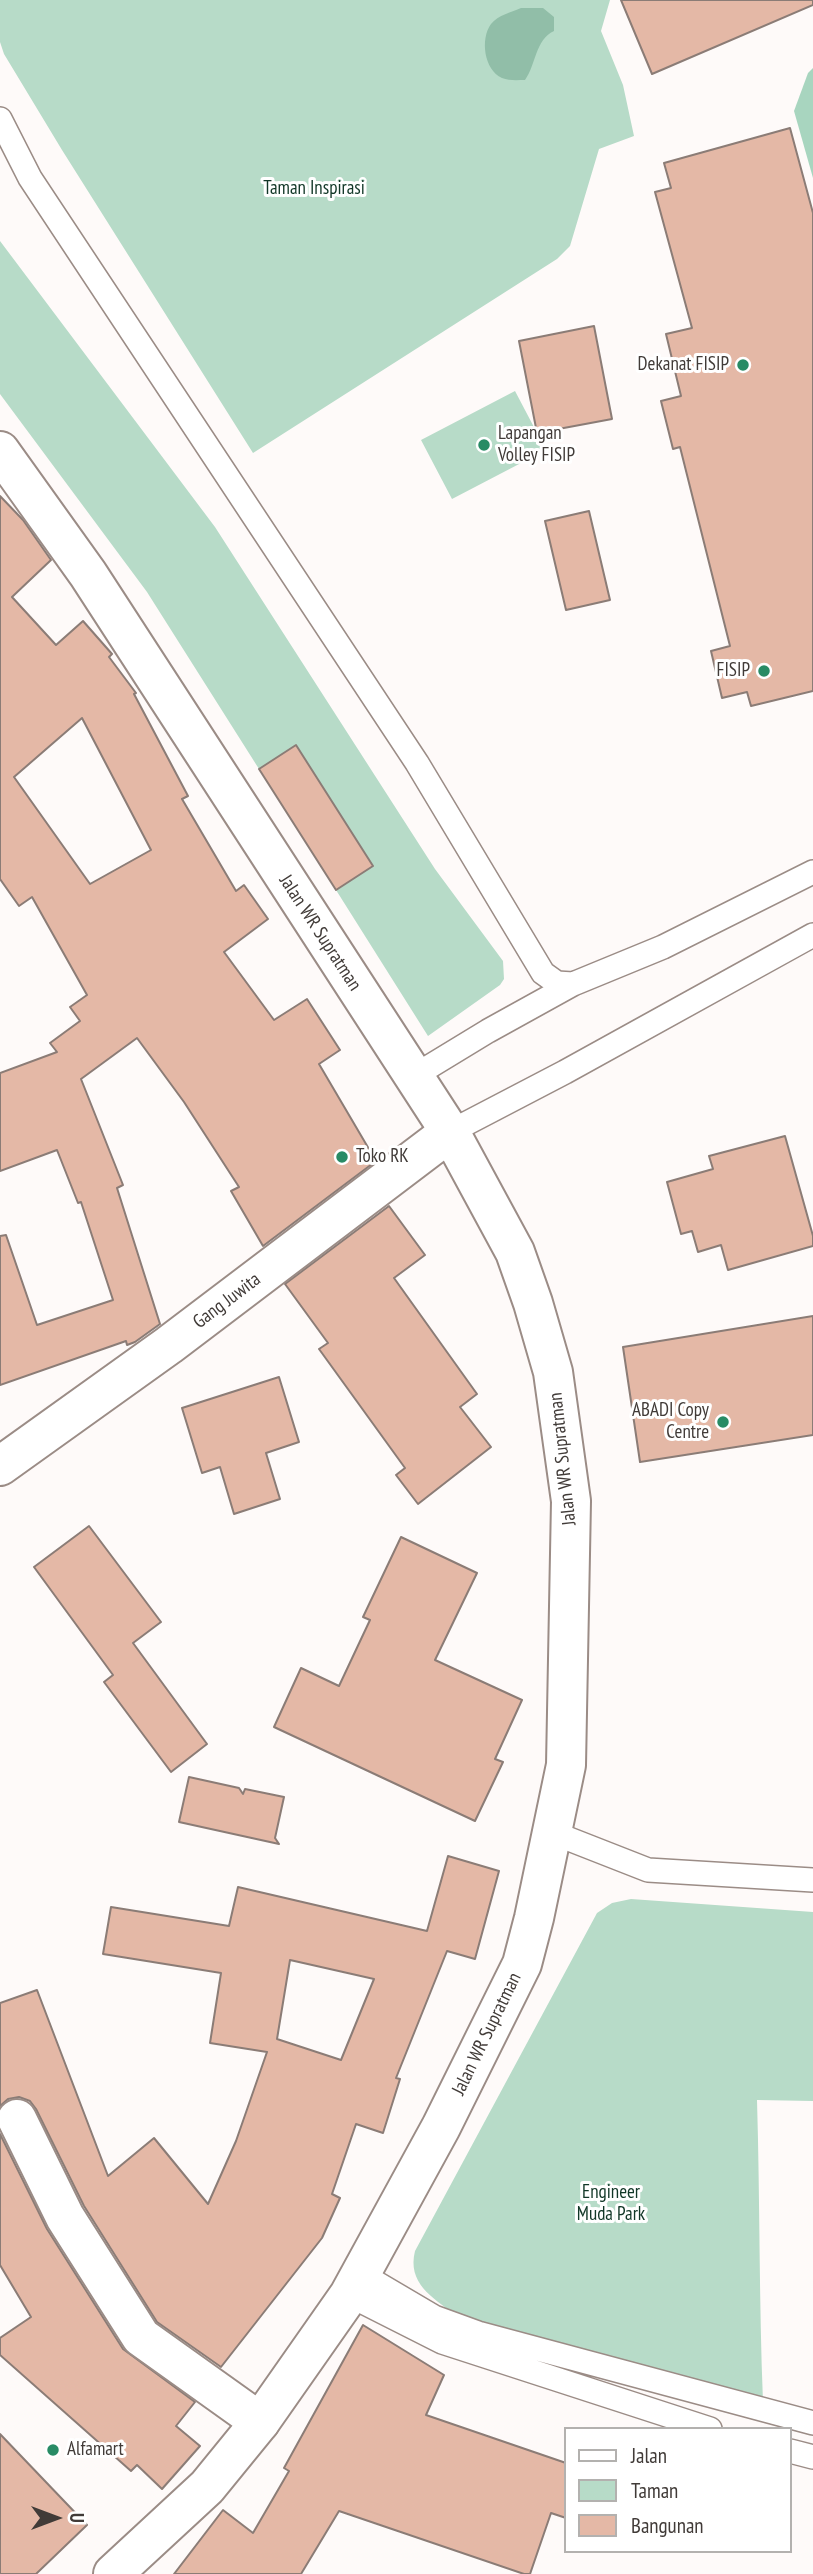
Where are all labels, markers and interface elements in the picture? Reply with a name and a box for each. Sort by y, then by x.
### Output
park label: Taman Inspirasi [263,178,365,200]
place label: Dekanat FISIP [638,354,729,376]
marker: Dekanat FISIP [735,357,751,373]
place label: Lapangan Volley FISIP [498,423,575,467]
marker: Lapangan Volley FISIP [476,437,492,453]
place label: FISIP [717,660,750,682]
marker: FISIP [756,663,772,679]
street label: Jalan WR Supratman [274,871,366,995]
place label: Toko RK [356,1146,409,1168]
marker: Toko RK [334,1149,350,1165]
street label: Gang Juwita [189,1268,265,1334]
street label: Jalan WR Supratman [545,1391,581,1527]
place label: ABADI Copy Centre [632,1400,709,1444]
marker: ABADI Copy Centre [715,1414,731,1430]
street label: Jalan WR Supratman [447,1969,527,2099]
park label: Engineer Muda Park [577,2182,645,2226]
legend [564,2427,792,2553]
place label: Alfamart [67,2439,124,2461]
marker: Alfamart [45,2442,61,2458]
text: Jalan [631,2442,667,2469]
text: Taman [631,2477,678,2504]
north arrow [21,2483,91,2553]
text: Bangunan [631,2512,704,2539]
text: U [65,2513,89,2523]

